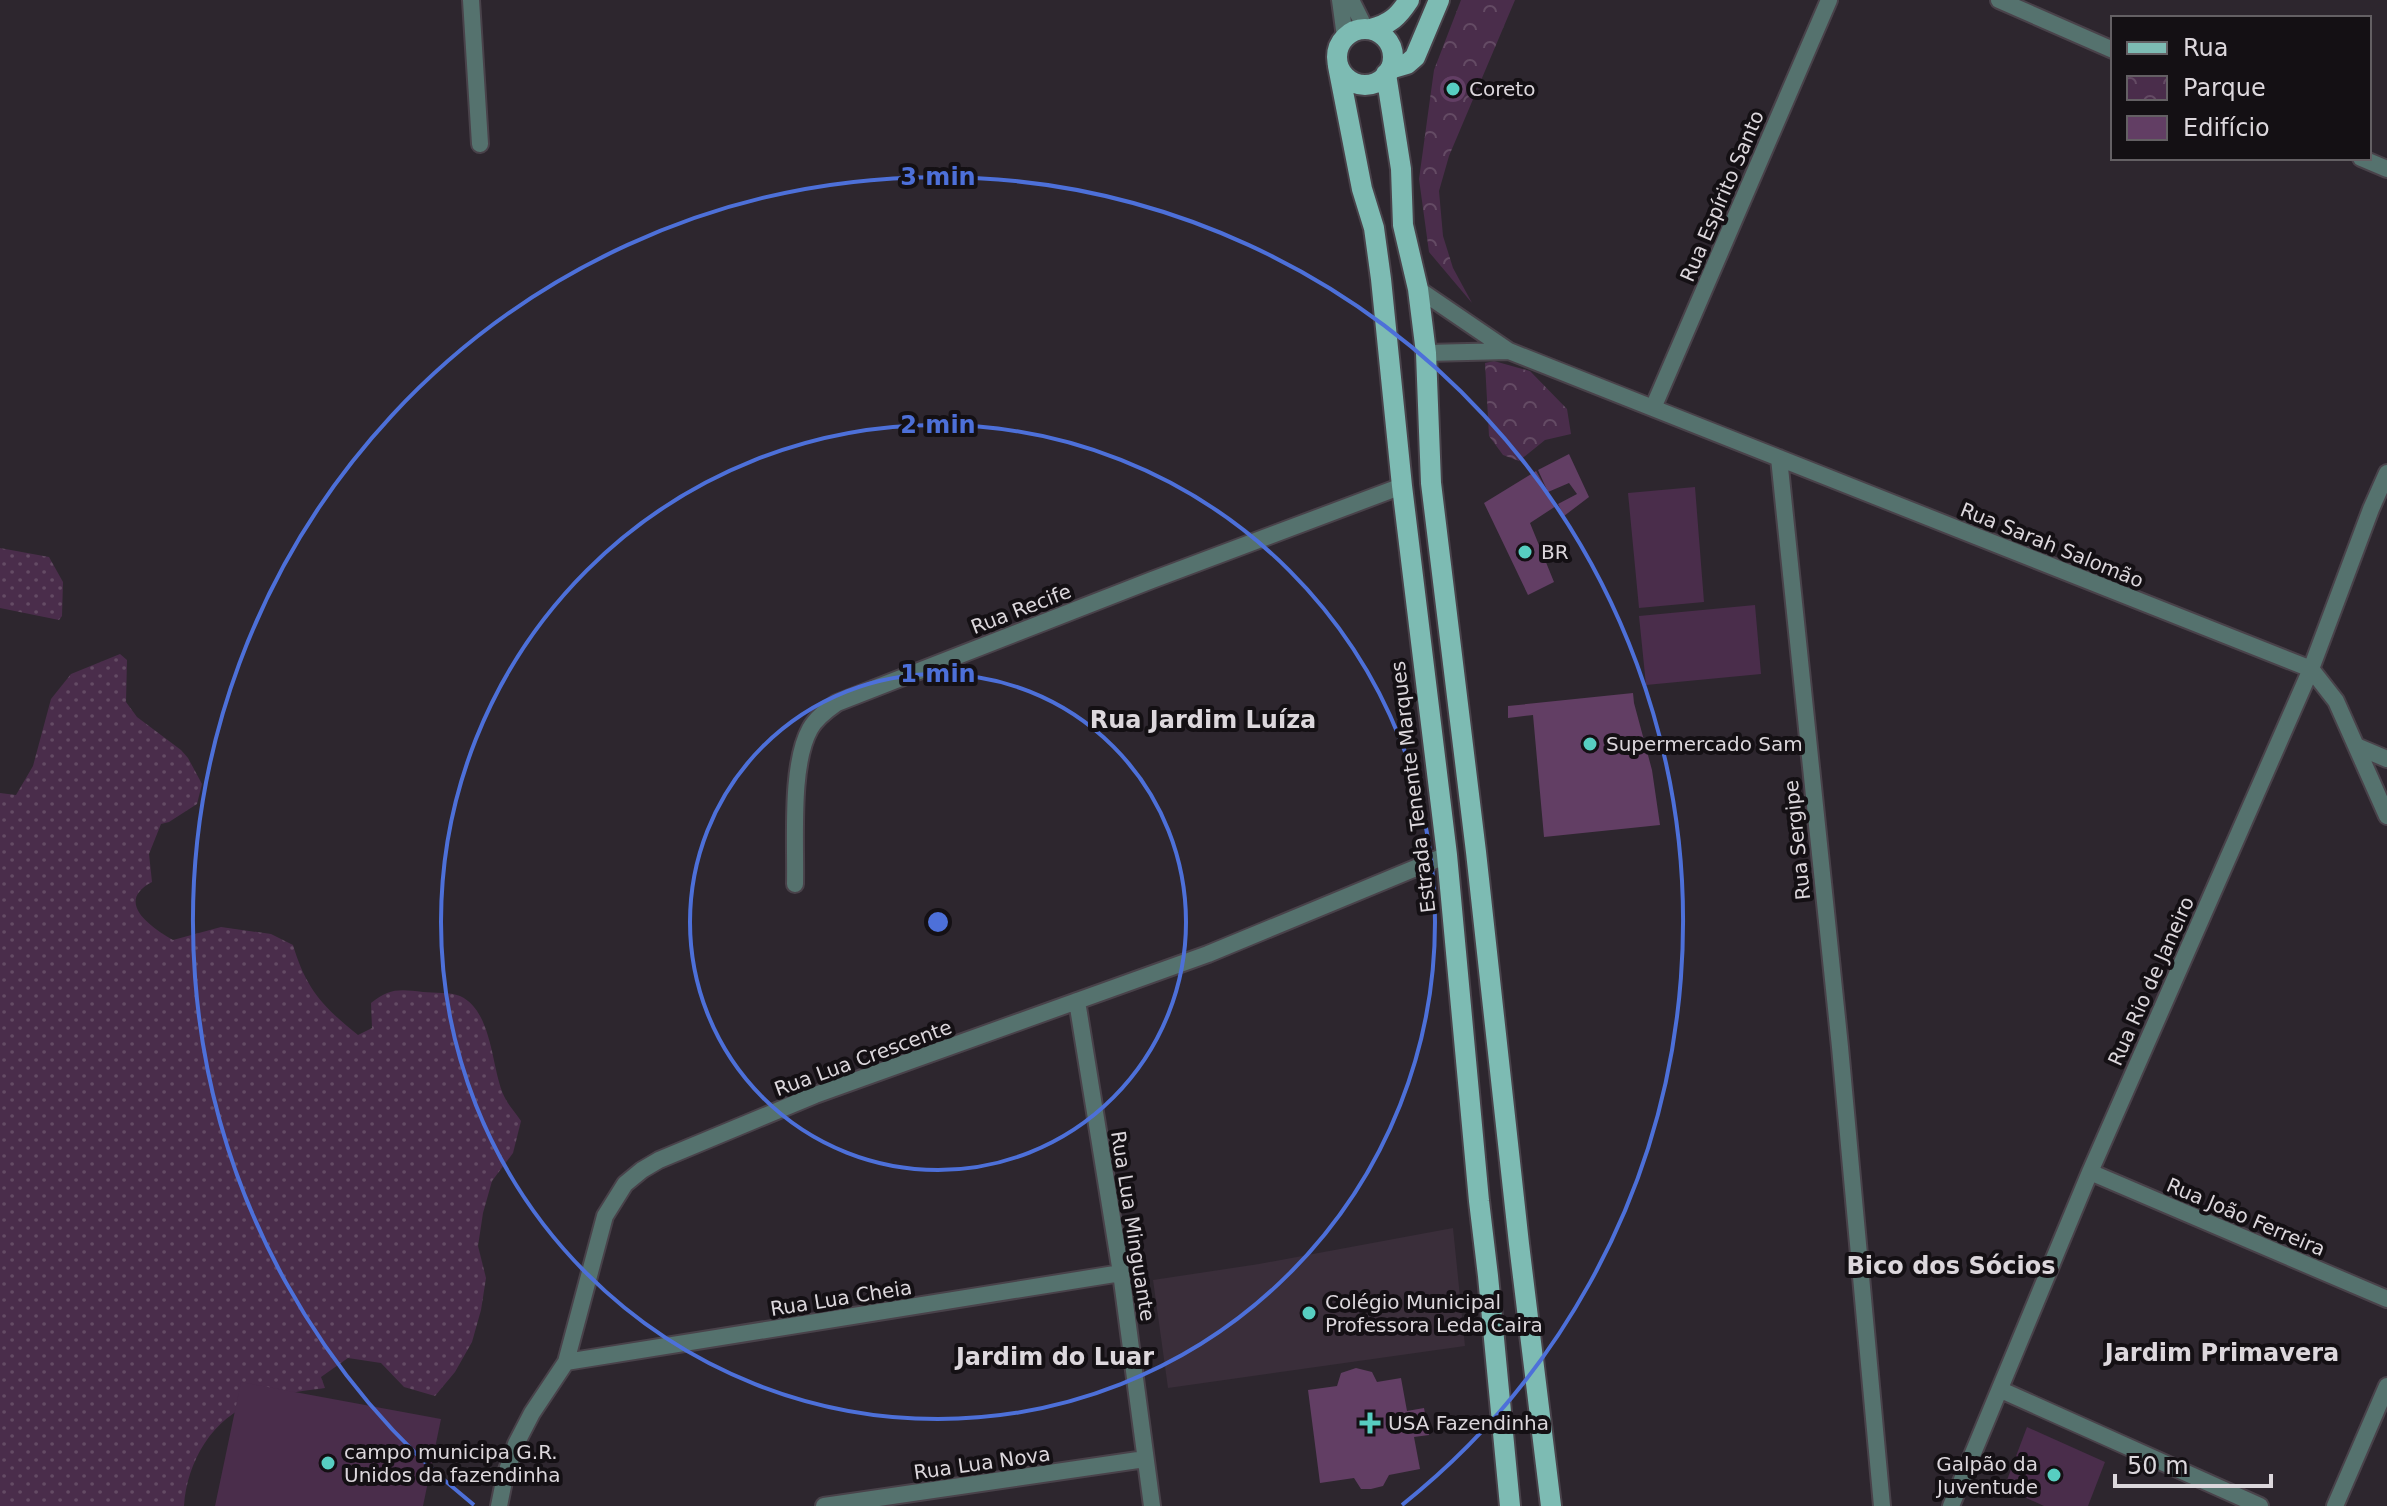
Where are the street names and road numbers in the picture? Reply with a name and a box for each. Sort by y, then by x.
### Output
street label: Rua Espírito Santo [1675,107,1769,285]
street label: Rua Sarah Salomão [1957,497,2147,593]
street label: Rua Recife [967,579,1075,639]
street label: Estrada Tenente Marques [1386,660,1440,914]
street label: Rua Sergipe [1779,779,1815,901]
street label: Rua Rio de Janeiro [2103,893,2199,1069]
street label: Rua Lua Crescente [771,1015,955,1101]
street label: Rua Lua Minguante [1106,1129,1160,1323]
street label: Rua João Ferreira [2163,1173,2329,1261]
street label: Rua Lua Cheia [768,1275,914,1321]
street label: Rua Lua Nova [912,1442,1052,1484]

